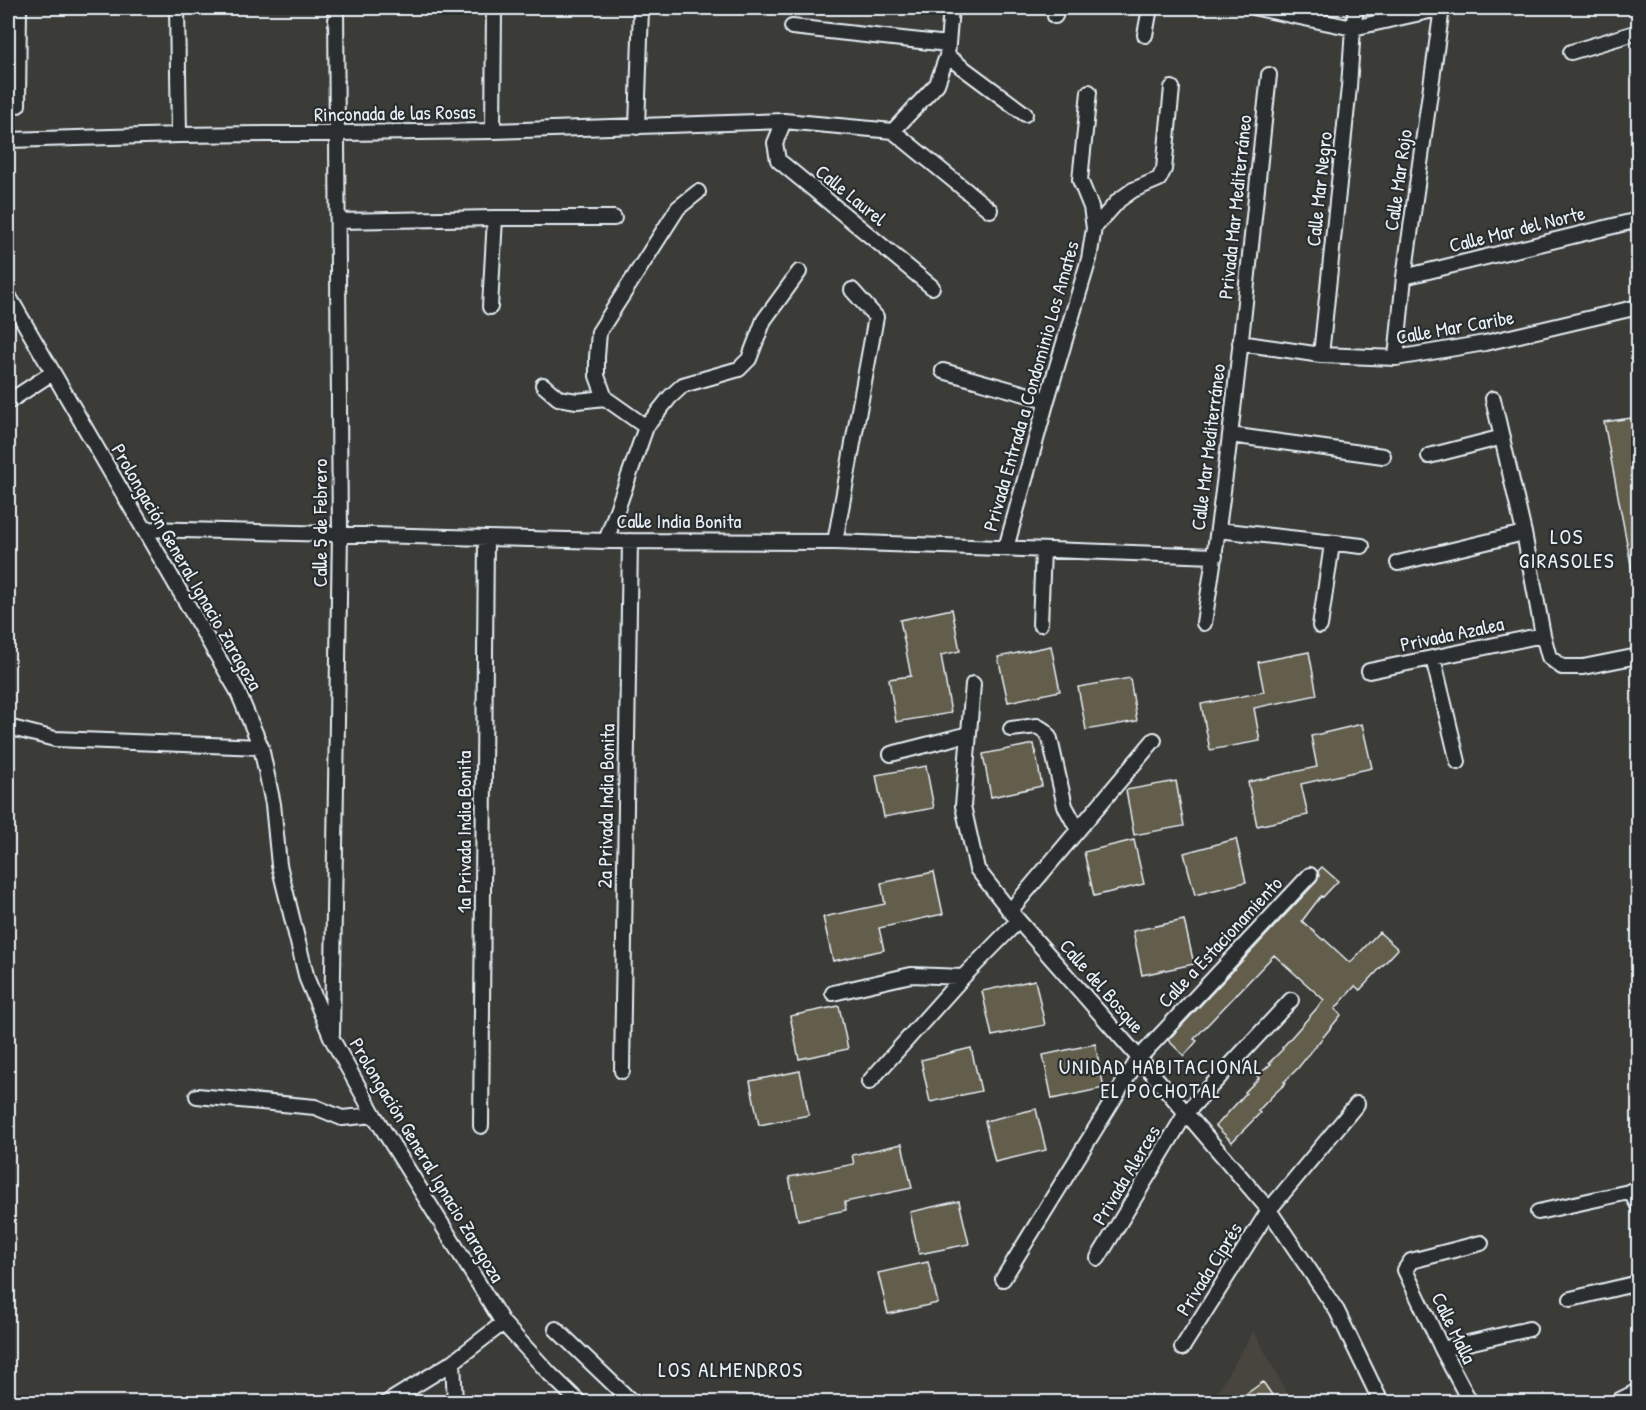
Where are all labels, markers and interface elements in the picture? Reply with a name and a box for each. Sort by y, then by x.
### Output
street label: Rinconada de las Rosas [314,98,476,127]
street label: Privada Mar Mediterráneo [1211,113,1258,300]
street label: Calle Mar Rojo [1377,128,1418,232]
street label: Calle Mar Negro [1299,130,1338,248]
street label: Calle Laurel [810,158,893,232]
street label: Calle Mar del Norte [1446,199,1588,258]
street label: Privada Entrada a Condominio Los Amates [976,237,1085,534]
street label: Calle Mar Caribe [1394,303,1516,350]
street label: Calle Mar Mediterráneo [1184,362,1231,532]
street label: Prolongación General Ignacio Zaragoza [106,438,269,695]
street label: Calle 5 de Febrero [306,459,333,587]
street label: Calle India Bonita [617,507,742,534]
district label: LOS GIRASOLES [1519,522,1615,575]
street label: Privada Azalea [1398,609,1506,658]
street label: 2a Privada India Bonita [591,723,620,889]
street label: 1a Privada India Bonita [450,751,477,913]
street label: Calle a Estacionamiento [1151,870,1288,1013]
street label: Calle del Bosque [1054,933,1151,1039]
street label: Prolongación General Ignacio Zaragoza [344,1032,511,1287]
district label: UNIDAD HABITACIONAL EL POCHOTAL [1059,1052,1263,1105]
street label: Privada Alerces [1085,1120,1166,1230]
street label: Privada Ciprés [1169,1217,1248,1321]
street label: Calle Malla [1426,1288,1483,1368]
district label: LOS ALMENDROS [658,1355,804,1384]

